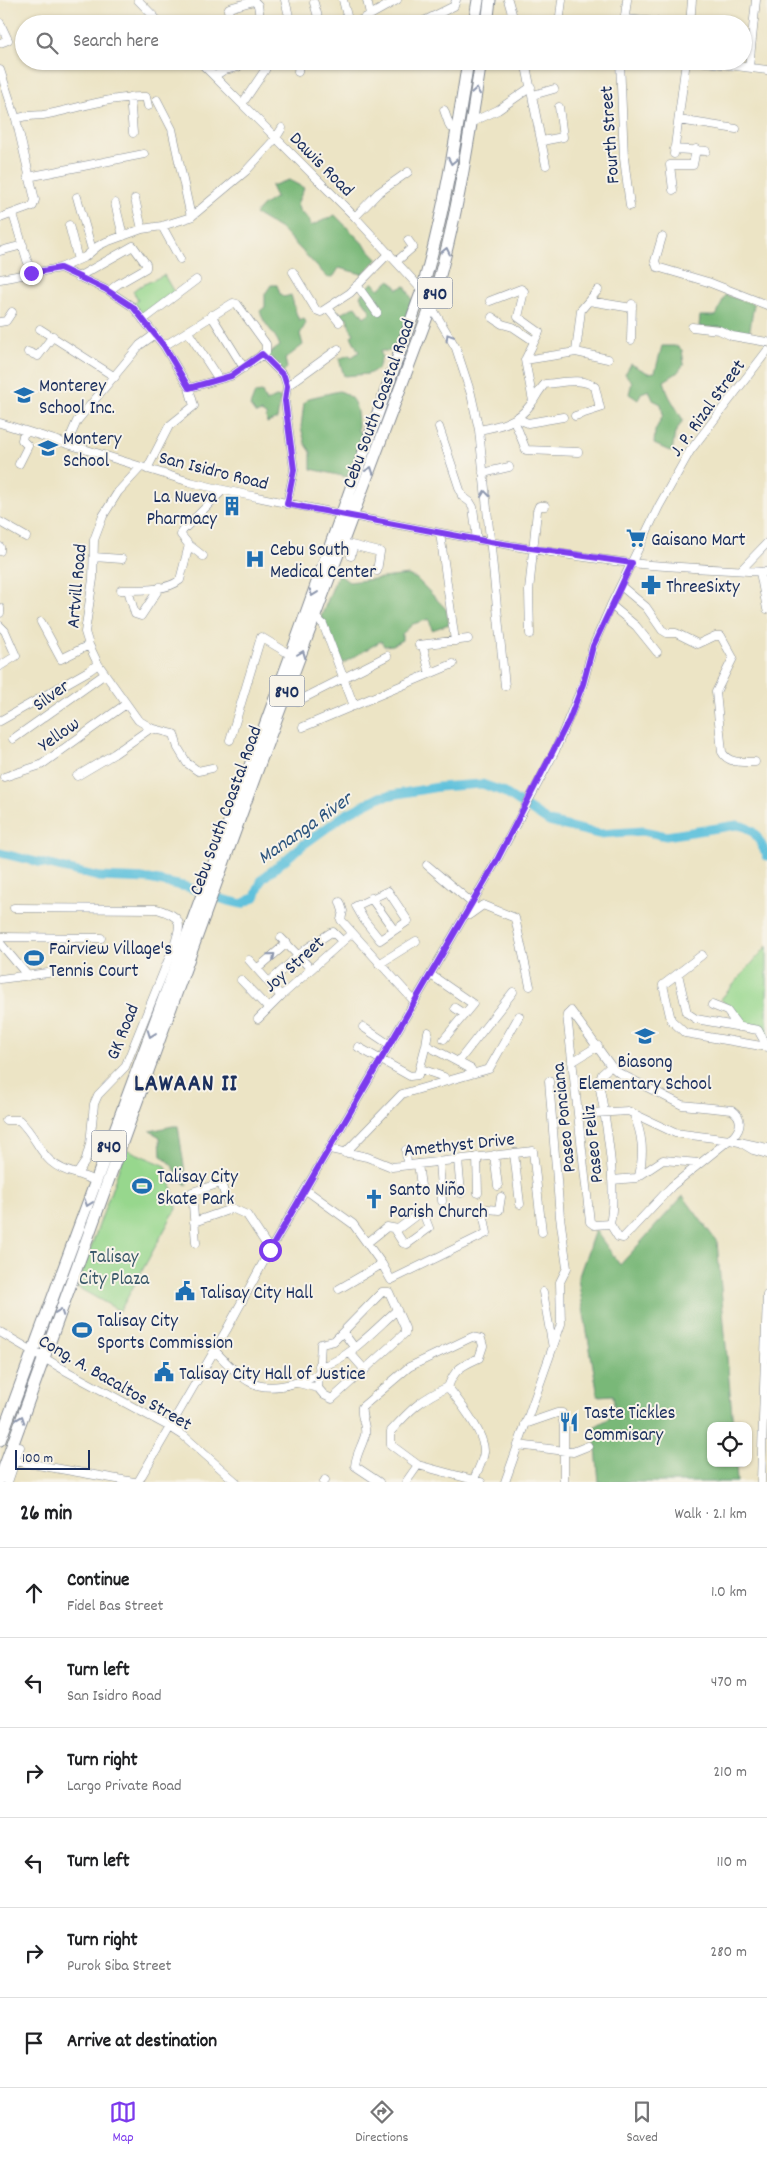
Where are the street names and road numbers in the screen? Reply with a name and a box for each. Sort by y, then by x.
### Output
street label: Fourth Street [595,85,628,185]
street label: Dawis Road [282,127,359,204]
road number: 840 [418,278,452,308]
street label: Cebu South Coastal Road [337,316,424,493]
street label: J. P. Rizal Street [664,355,753,463]
street label: San Isidro Road [156,446,271,499]
street label: Artvill Road [61,543,96,630]
street label: Silver [28,674,76,719]
road number: 840 [270,676,304,706]
street label: Yellow [34,712,86,760]
street label: Cebu South Coastal Road [184,723,271,900]
street label: Joy Street [259,931,332,1000]
street label: GK Road [101,1000,148,1064]
street label: Paseo Ponciana [546,1060,585,1174]
street label: Paseo Feliz [577,1103,612,1184]
street label: Amethyst Drive [403,1127,516,1166]
road number: 840 [92,1130,126,1162]
street label: Cong. A. Bacaltos Street [32,1329,196,1439]

